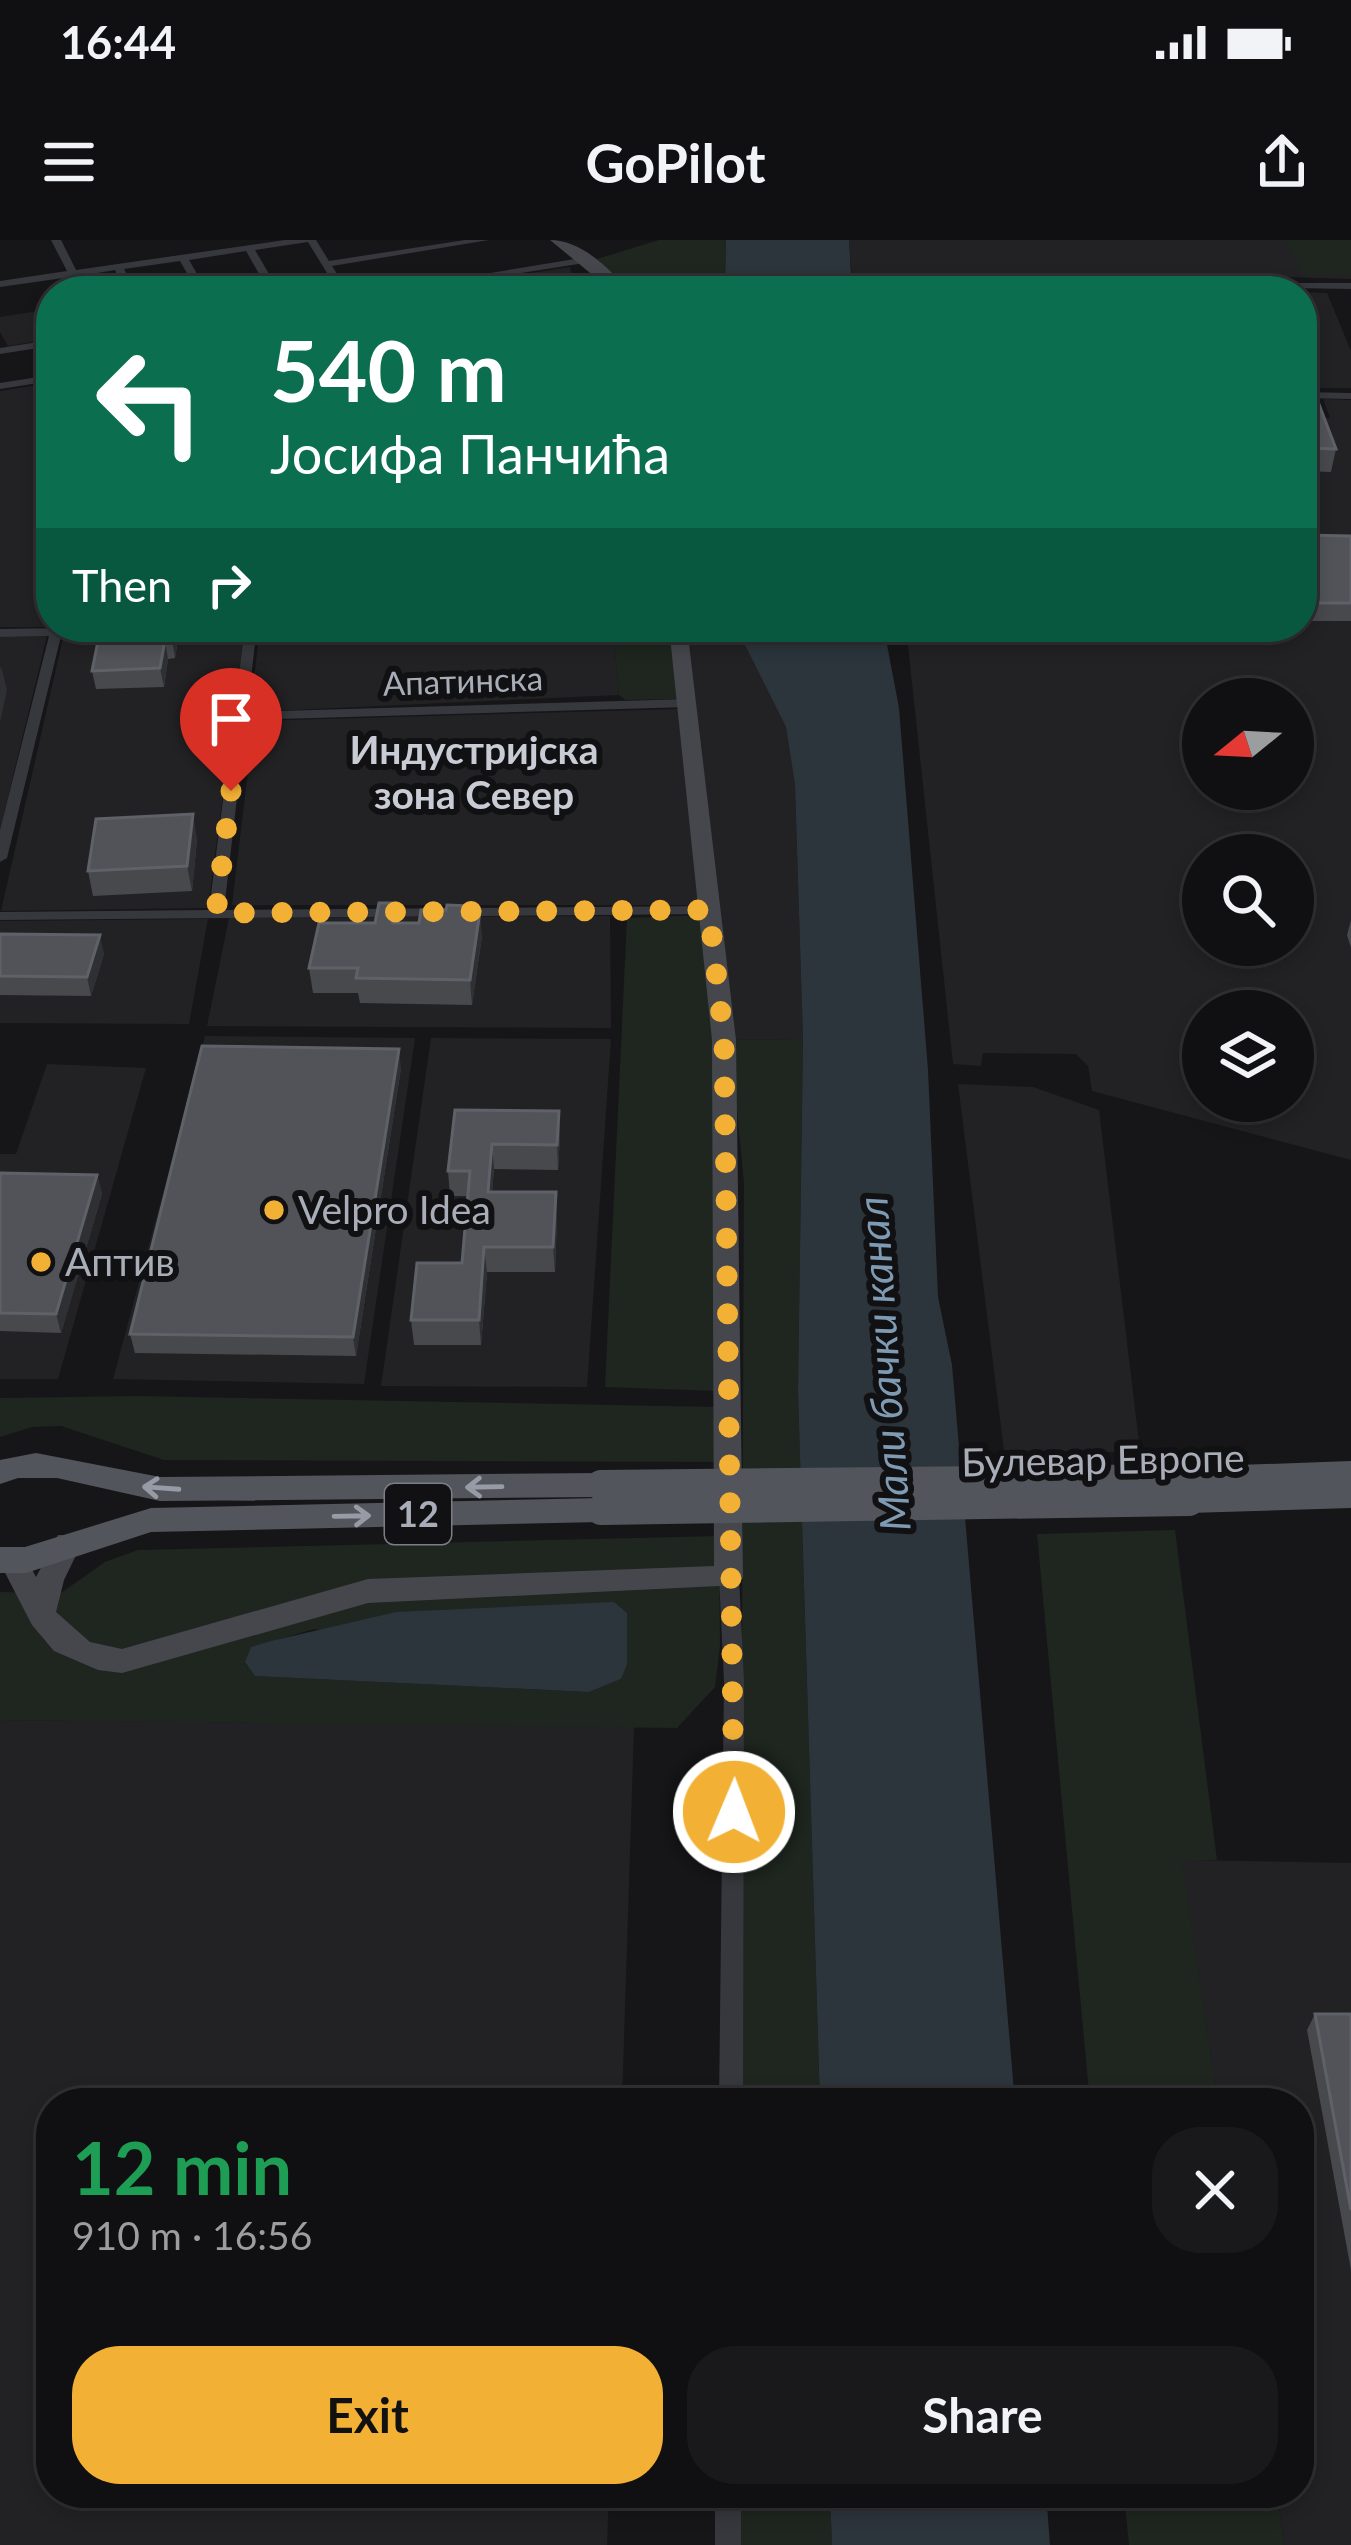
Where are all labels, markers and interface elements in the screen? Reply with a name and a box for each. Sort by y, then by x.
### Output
text: 16:44 [60,15,176,69]
icon: menu [36,129,102,195]
icon: share [1249,129,1315,195]
text: GoPilot [585,130,766,195]
text: 540 m [270,319,507,420]
icon: left [72,324,228,480]
text: Јосифа Панчића [270,421,670,486]
icon: right [196,552,262,618]
text: Then [72,558,172,612]
street label: Апатинска [382,657,544,703]
pin [180,668,282,791]
north arrow [1182,678,1314,810]
map controls [1182,678,1314,1122]
icon: arrive [198,686,264,752]
district label: Индустријска зона Север [350,726,598,817]
button: search [1182,834,1314,966]
button: layers [1182,990,1314,1122]
place label: Velpro Idea [298,1186,491,1232]
water label: Мали бачки канал [846,1195,920,1533]
marker: Velpro Idea [261,1197,287,1223]
place label: Аптив [65,1238,175,1284]
marker: Аптив [28,1249,54,1275]
street label: Булевар Европе [961,1434,1245,1484]
one-way arrow [142,1476,181,1499]
one-way arrow [465,1476,504,1499]
road number: 12 [385,1484,451,1544]
one-way arrow [332,1504,371,1527]
position arrow [671,1749,797,1875]
text: 12 min [72,2124,292,2210]
button: close [1152,2127,1278,2253]
text: 910 m · 16:56 [72,2212,312,2258]
button: Exit [72,2346,663,2484]
button: Share [687,2346,1278,2484]

